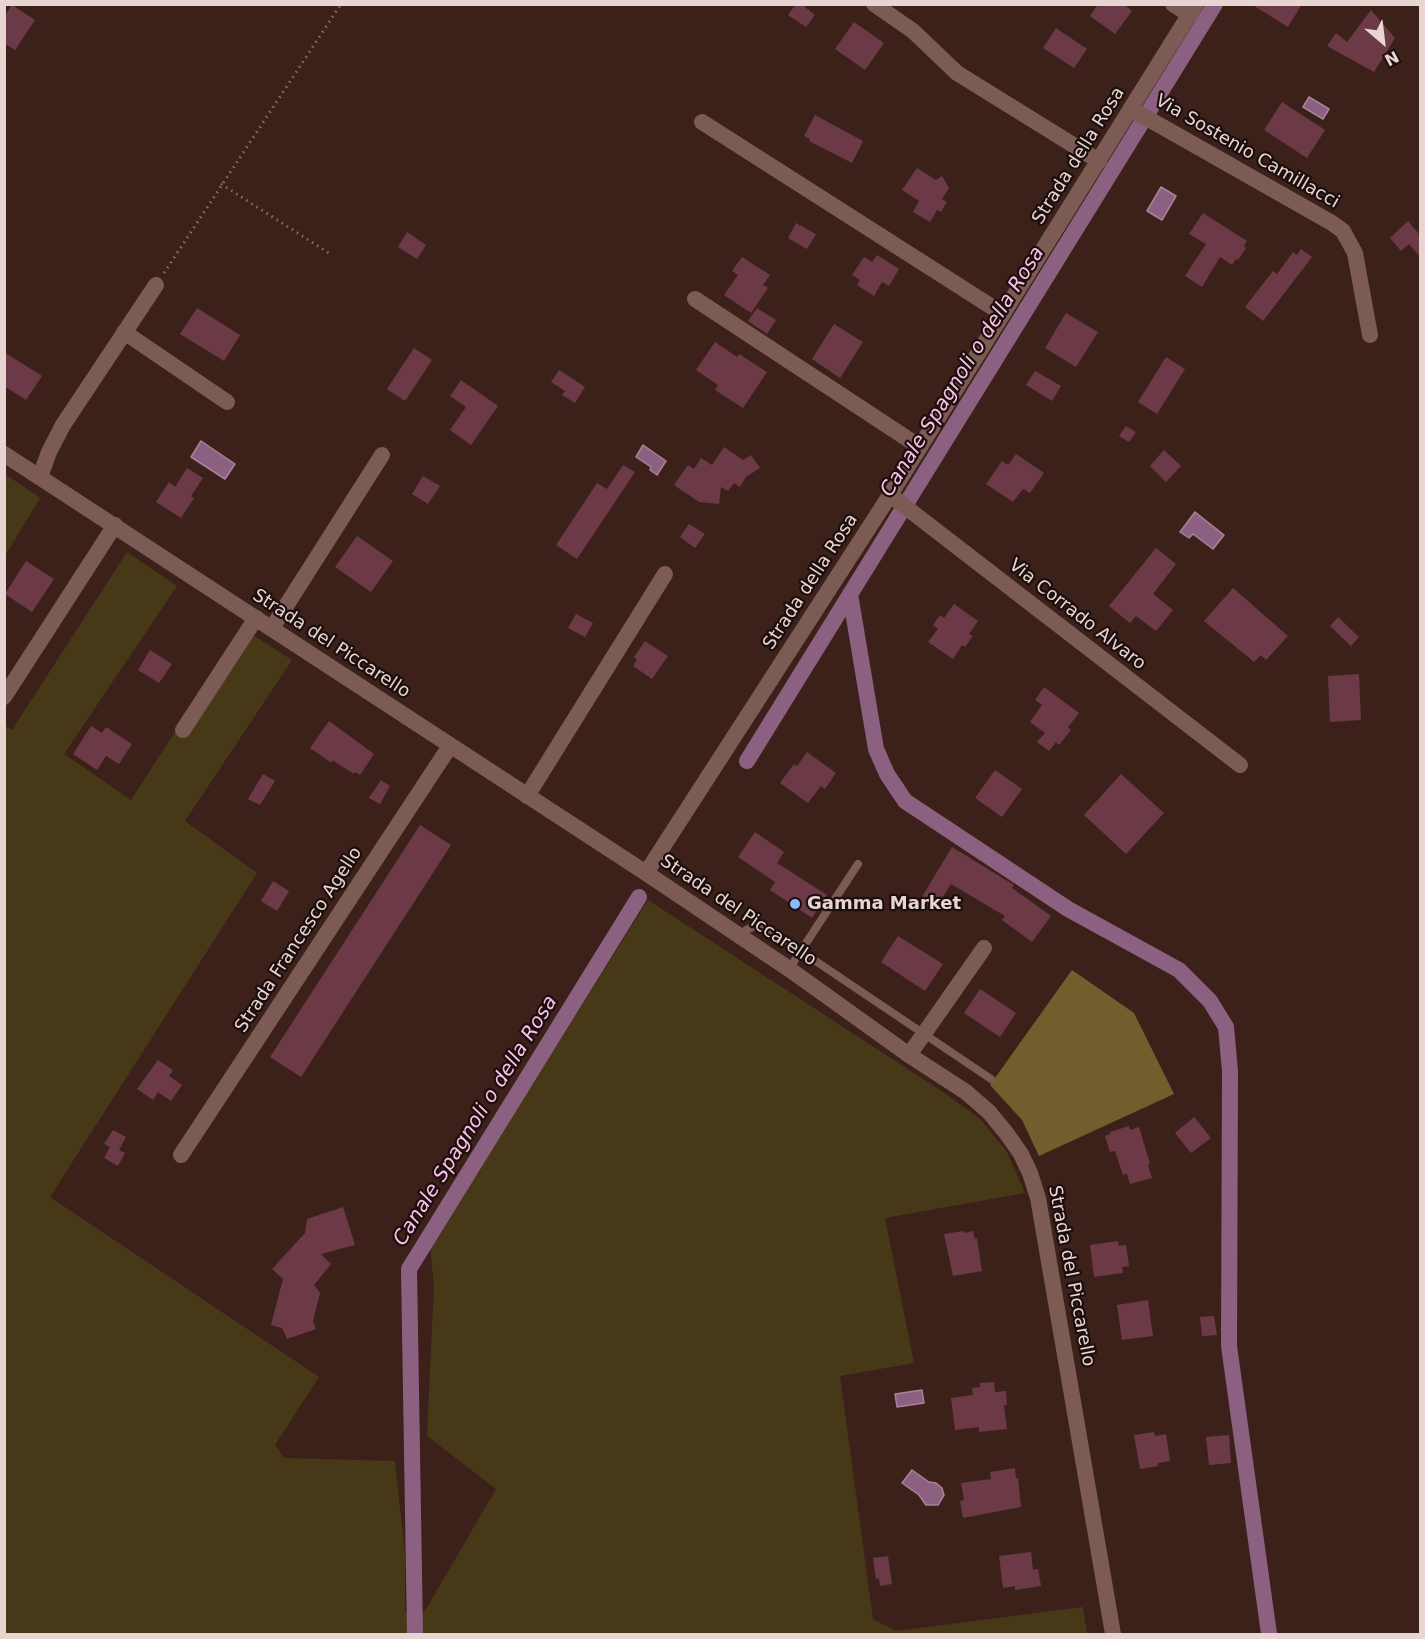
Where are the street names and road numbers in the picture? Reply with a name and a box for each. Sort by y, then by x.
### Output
street label: Strada della Rosa [1028,84,1130,228]
street label: Via Sostenio Camillacci [1151,90,1343,214]
street label: Strada della Rosa [759,510,863,654]
street label: Via Corrado Alvaro [1004,555,1150,675]
street label: Strada del Piccarello [248,585,414,703]
street label: Strada Francesco Agello [231,843,367,1037]
street label: Strada del Piccarello [656,851,820,971]
street label: Strada del Piccarello [1043,1184,1099,1368]

